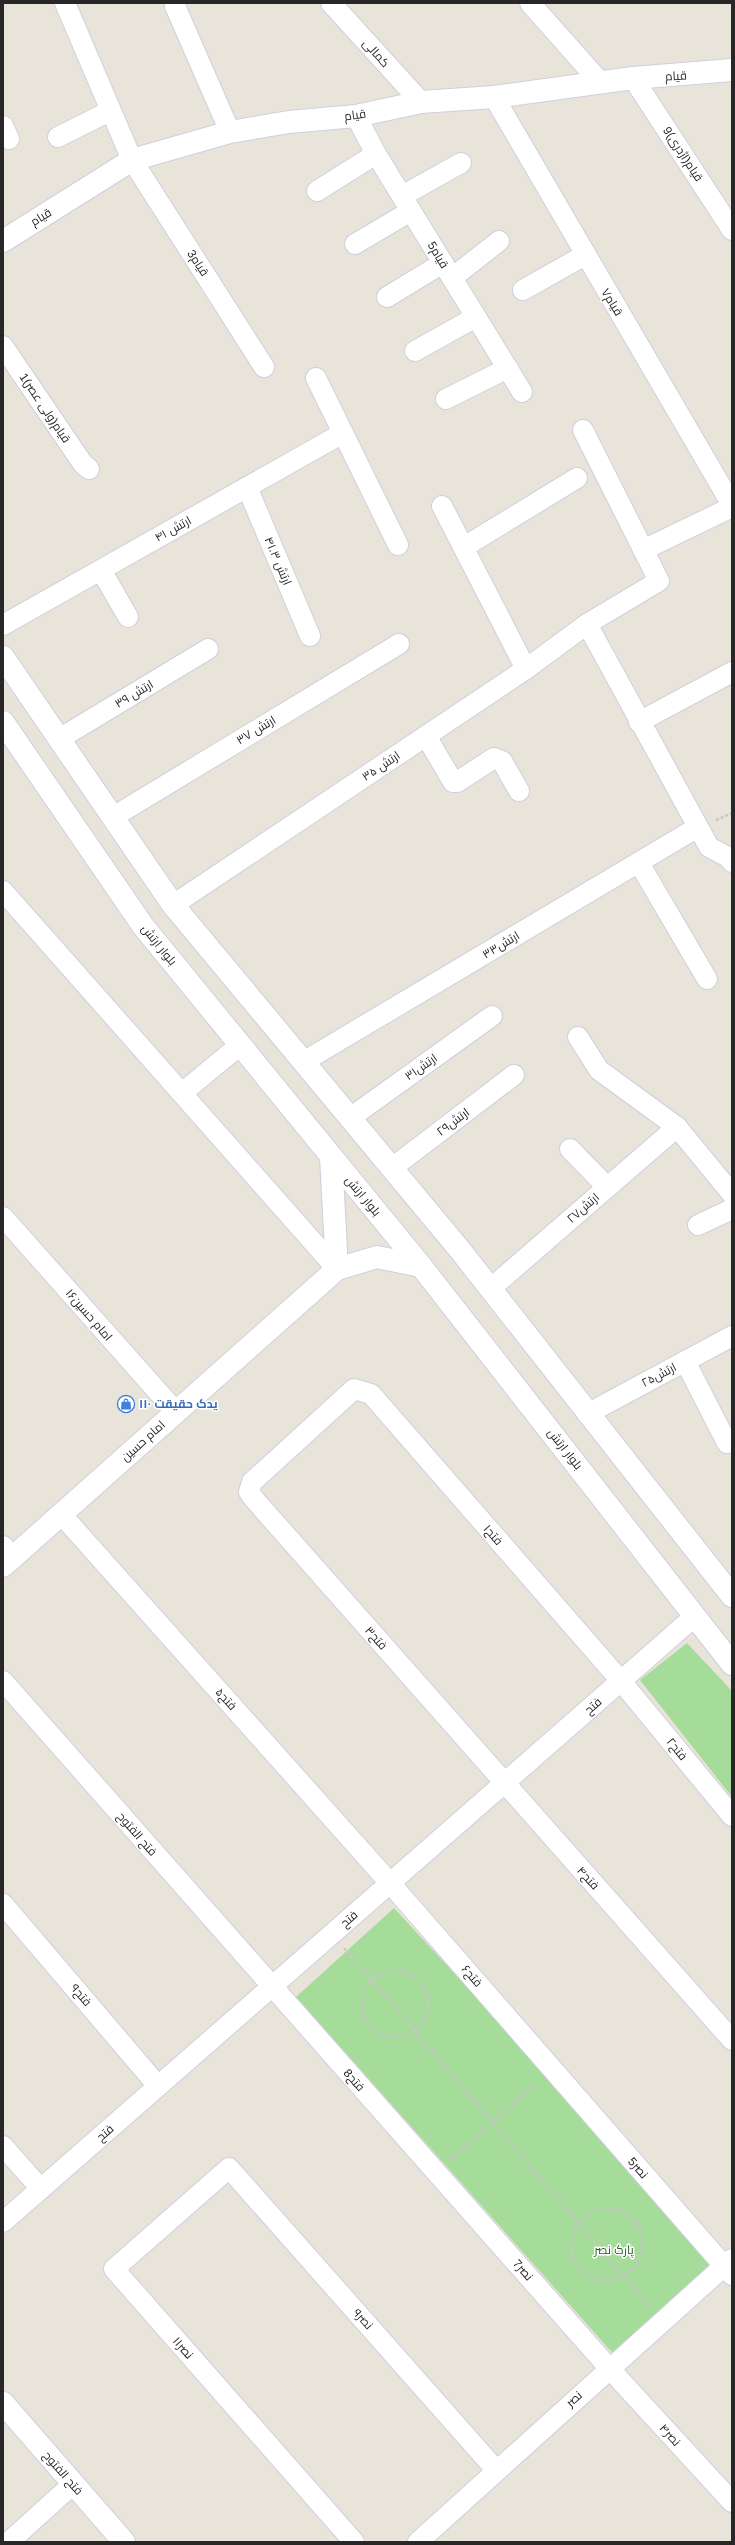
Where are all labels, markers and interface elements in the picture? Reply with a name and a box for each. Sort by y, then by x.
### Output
street label: کمالی [360,36,392,70]
street label: قیام [665,68,687,85]
street label: قیام [343,107,367,124]
street label: قیام(اژدری)9 [659,124,706,185]
street label: قیام [28,205,55,230]
street label: قیام5 [424,239,451,271]
street label: قیام3 [184,247,212,279]
street label: قیام۷ [598,286,626,319]
street label: قیام(ولی عصر)1 [16,371,73,446]
street label: ارتش ۴۱ [152,513,194,545]
street label: ارتش ۴۱.۳ [262,535,294,587]
street label: ارتش ۳۹ [112,677,156,711]
street label: ارتش ۳۷ [234,713,278,747]
street label: ارتش ۳۵ [359,748,403,784]
street label: بلوار ارتش [138,922,180,968]
street label: ارتش۳۳ [480,928,522,962]
street label: ارتش۳۱ [402,1051,440,1083]
street label: ارتش۲۹ [434,1105,472,1139]
street label: بلوار ارتش [342,1173,384,1219]
street label: ارتش۲۷ [564,1190,602,1226]
street label: امام حسین۱۶ [62,1286,115,1344]
street label: ارتش۲۵ [639,1360,679,1390]
shop icon: یدک حقیقت ۱۱۰ [116,1394,136,1414]
place label: یدک حقیقت ۱۱۰ [139,1397,218,1411]
street label: امام حسین [118,1418,168,1465]
street label: بلوار ارتش [545,1426,585,1472]
street label: ۱فتح [480,1522,506,1549]
street label: ۳فتح [361,1623,390,1653]
street label: ۵فتح [212,1685,240,1714]
street label: فتح [581,1695,605,1718]
street label: ۲فتح [663,1735,690,1764]
street label: فتح الفتوح [113,1809,160,1859]
street label: فتح۴ [573,1864,602,1893]
street label: فتح [337,1908,361,1931]
street label: ۶فتح [458,1962,485,1990]
street label: ۹فتح [67,1981,94,2010]
street label: 8فتح [340,2066,367,2095]
street label: فتح [93,2122,117,2145]
street label: 5نصر [625,2155,651,2181]
park label: پارک نصر [593,2243,634,2259]
street label: 7نصر [510,2257,536,2283]
street label: ۹نصر [350,2306,376,2332]
street label: ۱۱نصر [170,2334,196,2362]
street label: نصر [562,2388,585,2410]
street label: ۴نصر [657,2421,683,2449]
street label: فتح الفتوح [39,2448,86,2498]

